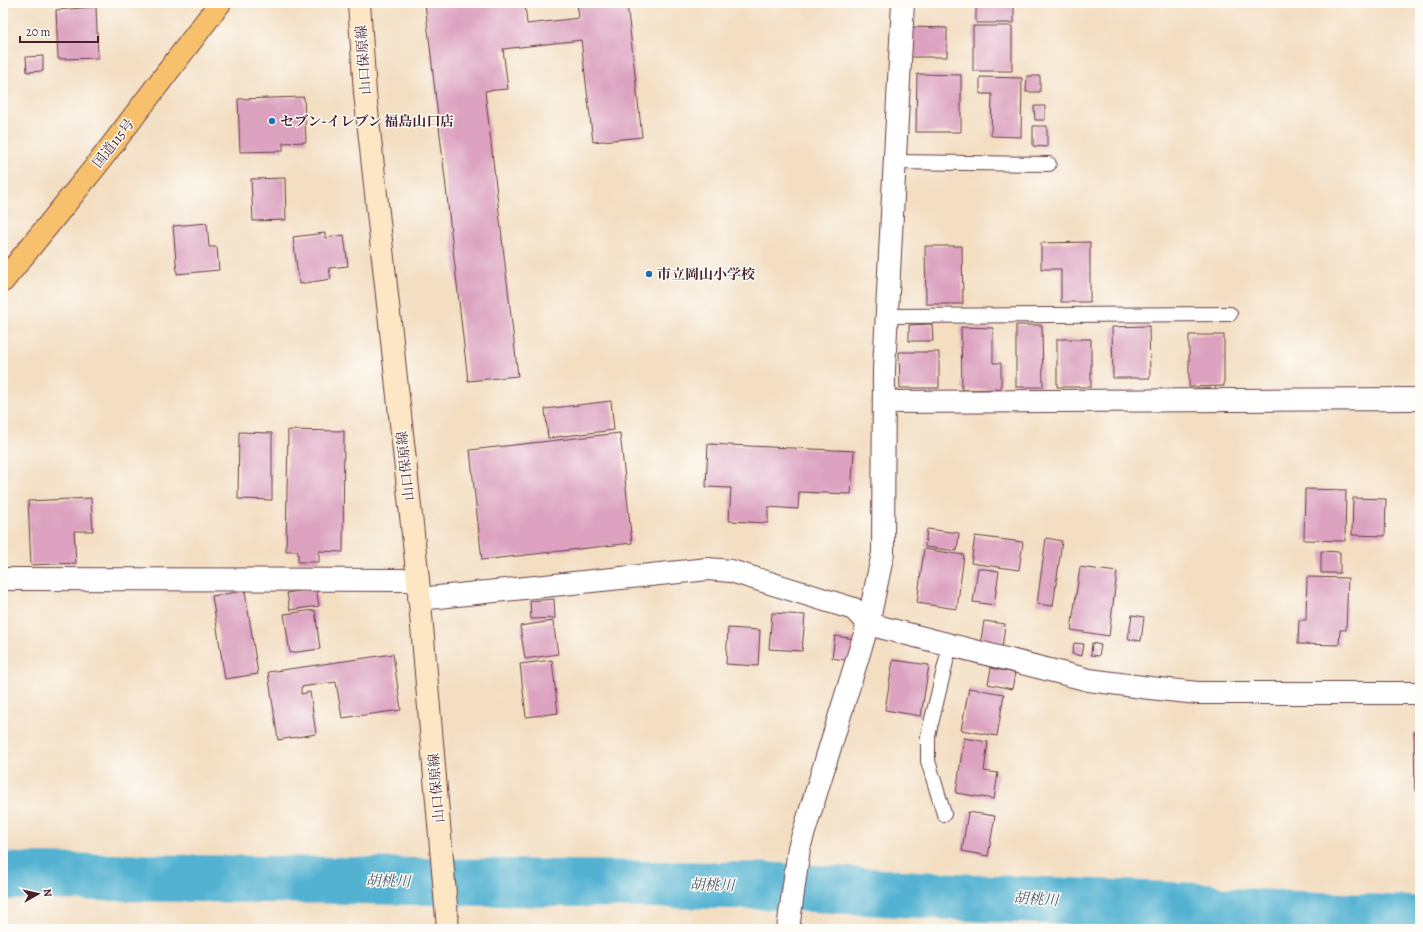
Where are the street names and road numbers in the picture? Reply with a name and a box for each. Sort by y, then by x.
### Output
street label: 山口保原線 [352,24,375,96]
street label: 国道115号 [88,115,139,172]
street label: 山口保原線 [392,430,419,502]
street label: 山口保原線 [424,752,449,824]

